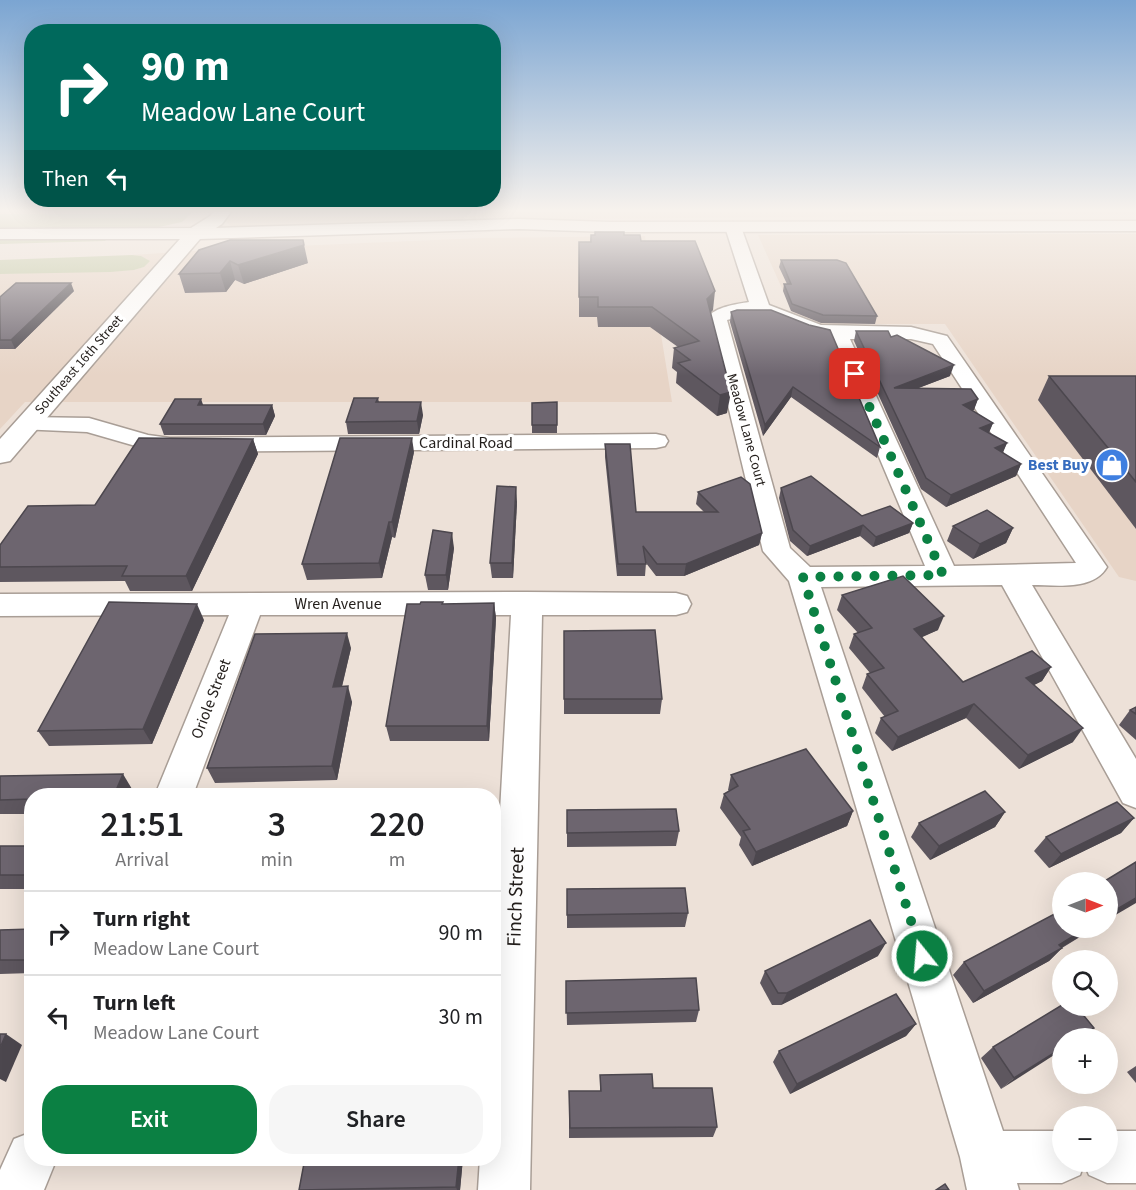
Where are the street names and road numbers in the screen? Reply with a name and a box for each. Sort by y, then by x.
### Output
street label: Southeast 16th Street [30,311,128,419]
street label: Meadow Lane Court [721,371,771,489]
street label: Cardinal Road [419,432,513,454]
street label: Wren Avenue [294,593,382,615]
street label: Oriole Street [186,655,237,742]
street label: Finch Street [500,846,532,947]

